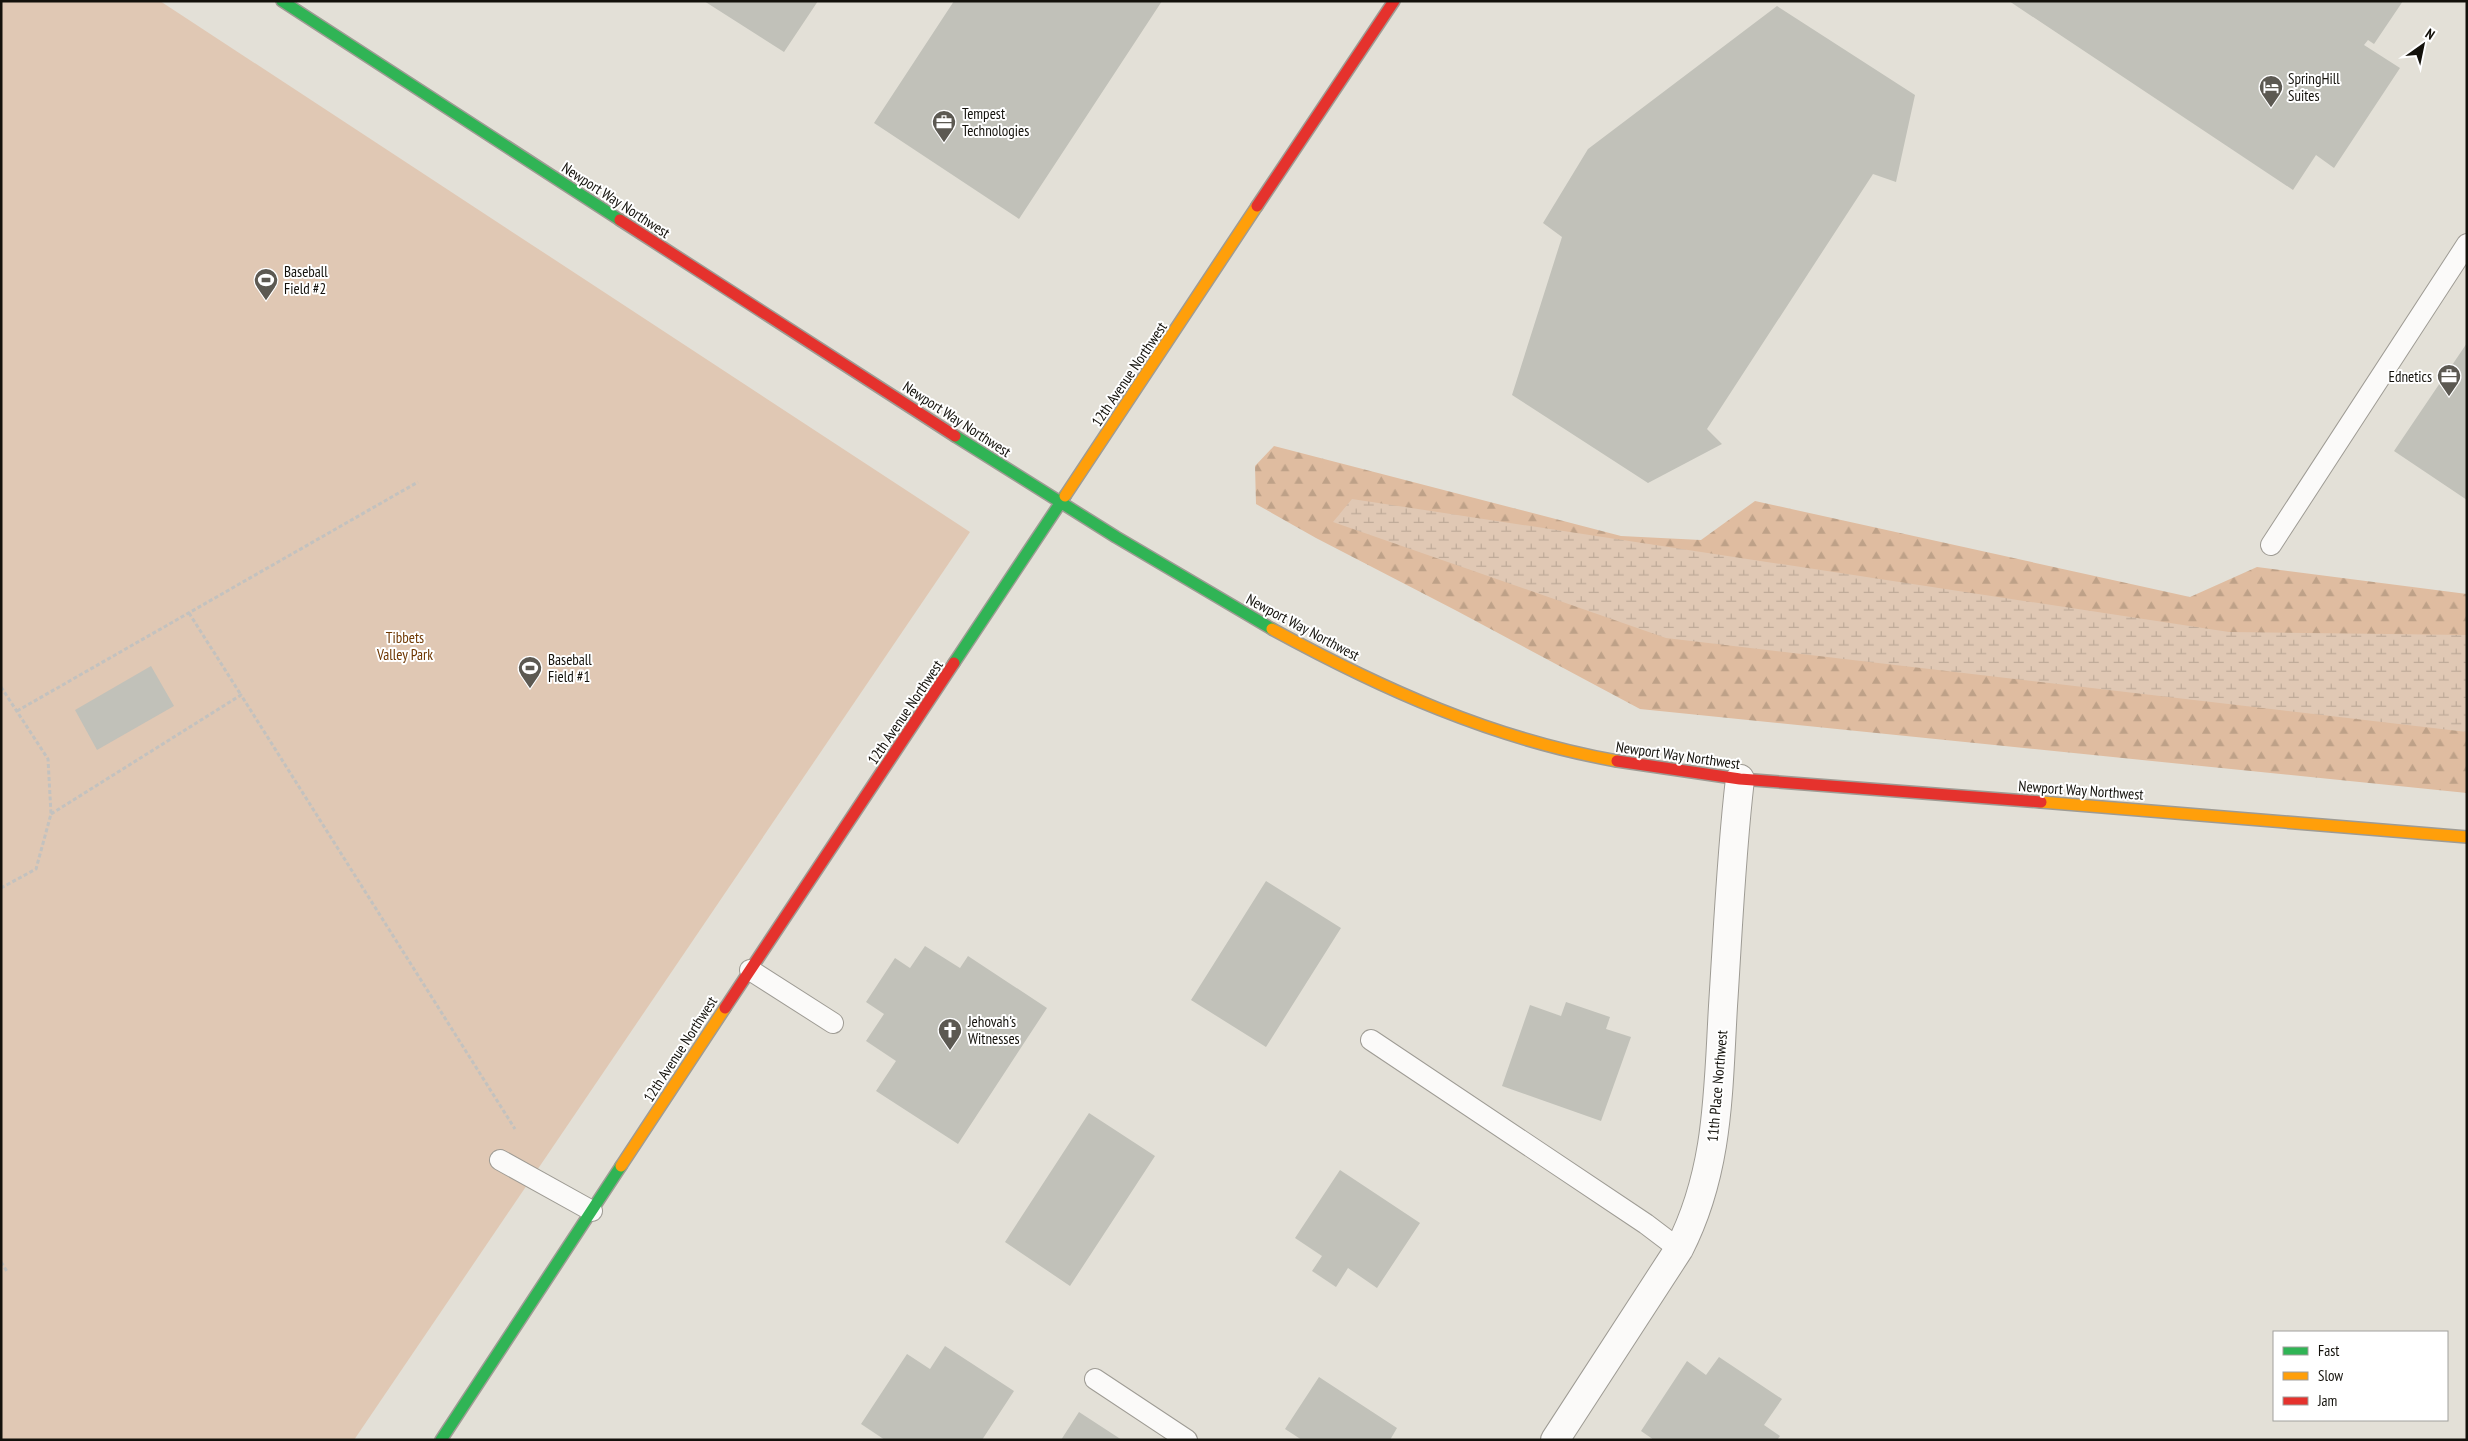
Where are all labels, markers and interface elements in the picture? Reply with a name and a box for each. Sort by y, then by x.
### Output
north arrow [2398,20,2448,70]
text: N [2422,24,2438,44]
place label: SpringHill Suites [2288,69,2340,105]
hotel icon: SpringHill Suites [2258,74,2284,108]
place label: Tempest Technologies [962,104,1029,140]
office icon: Tempest Technologies [931,109,957,143]
street label: Newport Way Northwest [558,158,674,242]
place label: Baseball Field #2 [284,262,328,298]
sports icon: Baseball Field #2 [253,267,279,301]
street label: 12th Avenue Northwest [1087,318,1171,430]
office icon: Ednetics [2436,363,2462,397]
place label: Ednetics [2388,367,2432,386]
street label: Newport Way Northwest [899,377,1015,461]
street label: Newport Way Northwest [1243,589,1363,665]
park label: Tibbets Valley Park [376,628,433,664]
place label: Baseball Field #1 [548,650,592,686]
sports icon: Baseball Field #1 [517,655,543,689]
street label: 12th Avenue Northwest [863,656,947,768]
street label: Newport Way Northwest [1615,737,1741,773]
street label: Newport Way Northwest [2018,776,2144,804]
street label: 12th Avenue Northwest [639,993,721,1105]
place label: Jehovah's Witnesses [967,1012,1020,1048]
church icon: Jehovah's Witnesses [937,1017,963,1051]
street label: 11th Place Northwest [1703,1029,1731,1143]
legend [2273,1331,2448,1421]
text: Fast [2318,1341,2339,1360]
text: Slow [2318,1366,2343,1385]
text: Jam [2317,1391,2337,1410]

